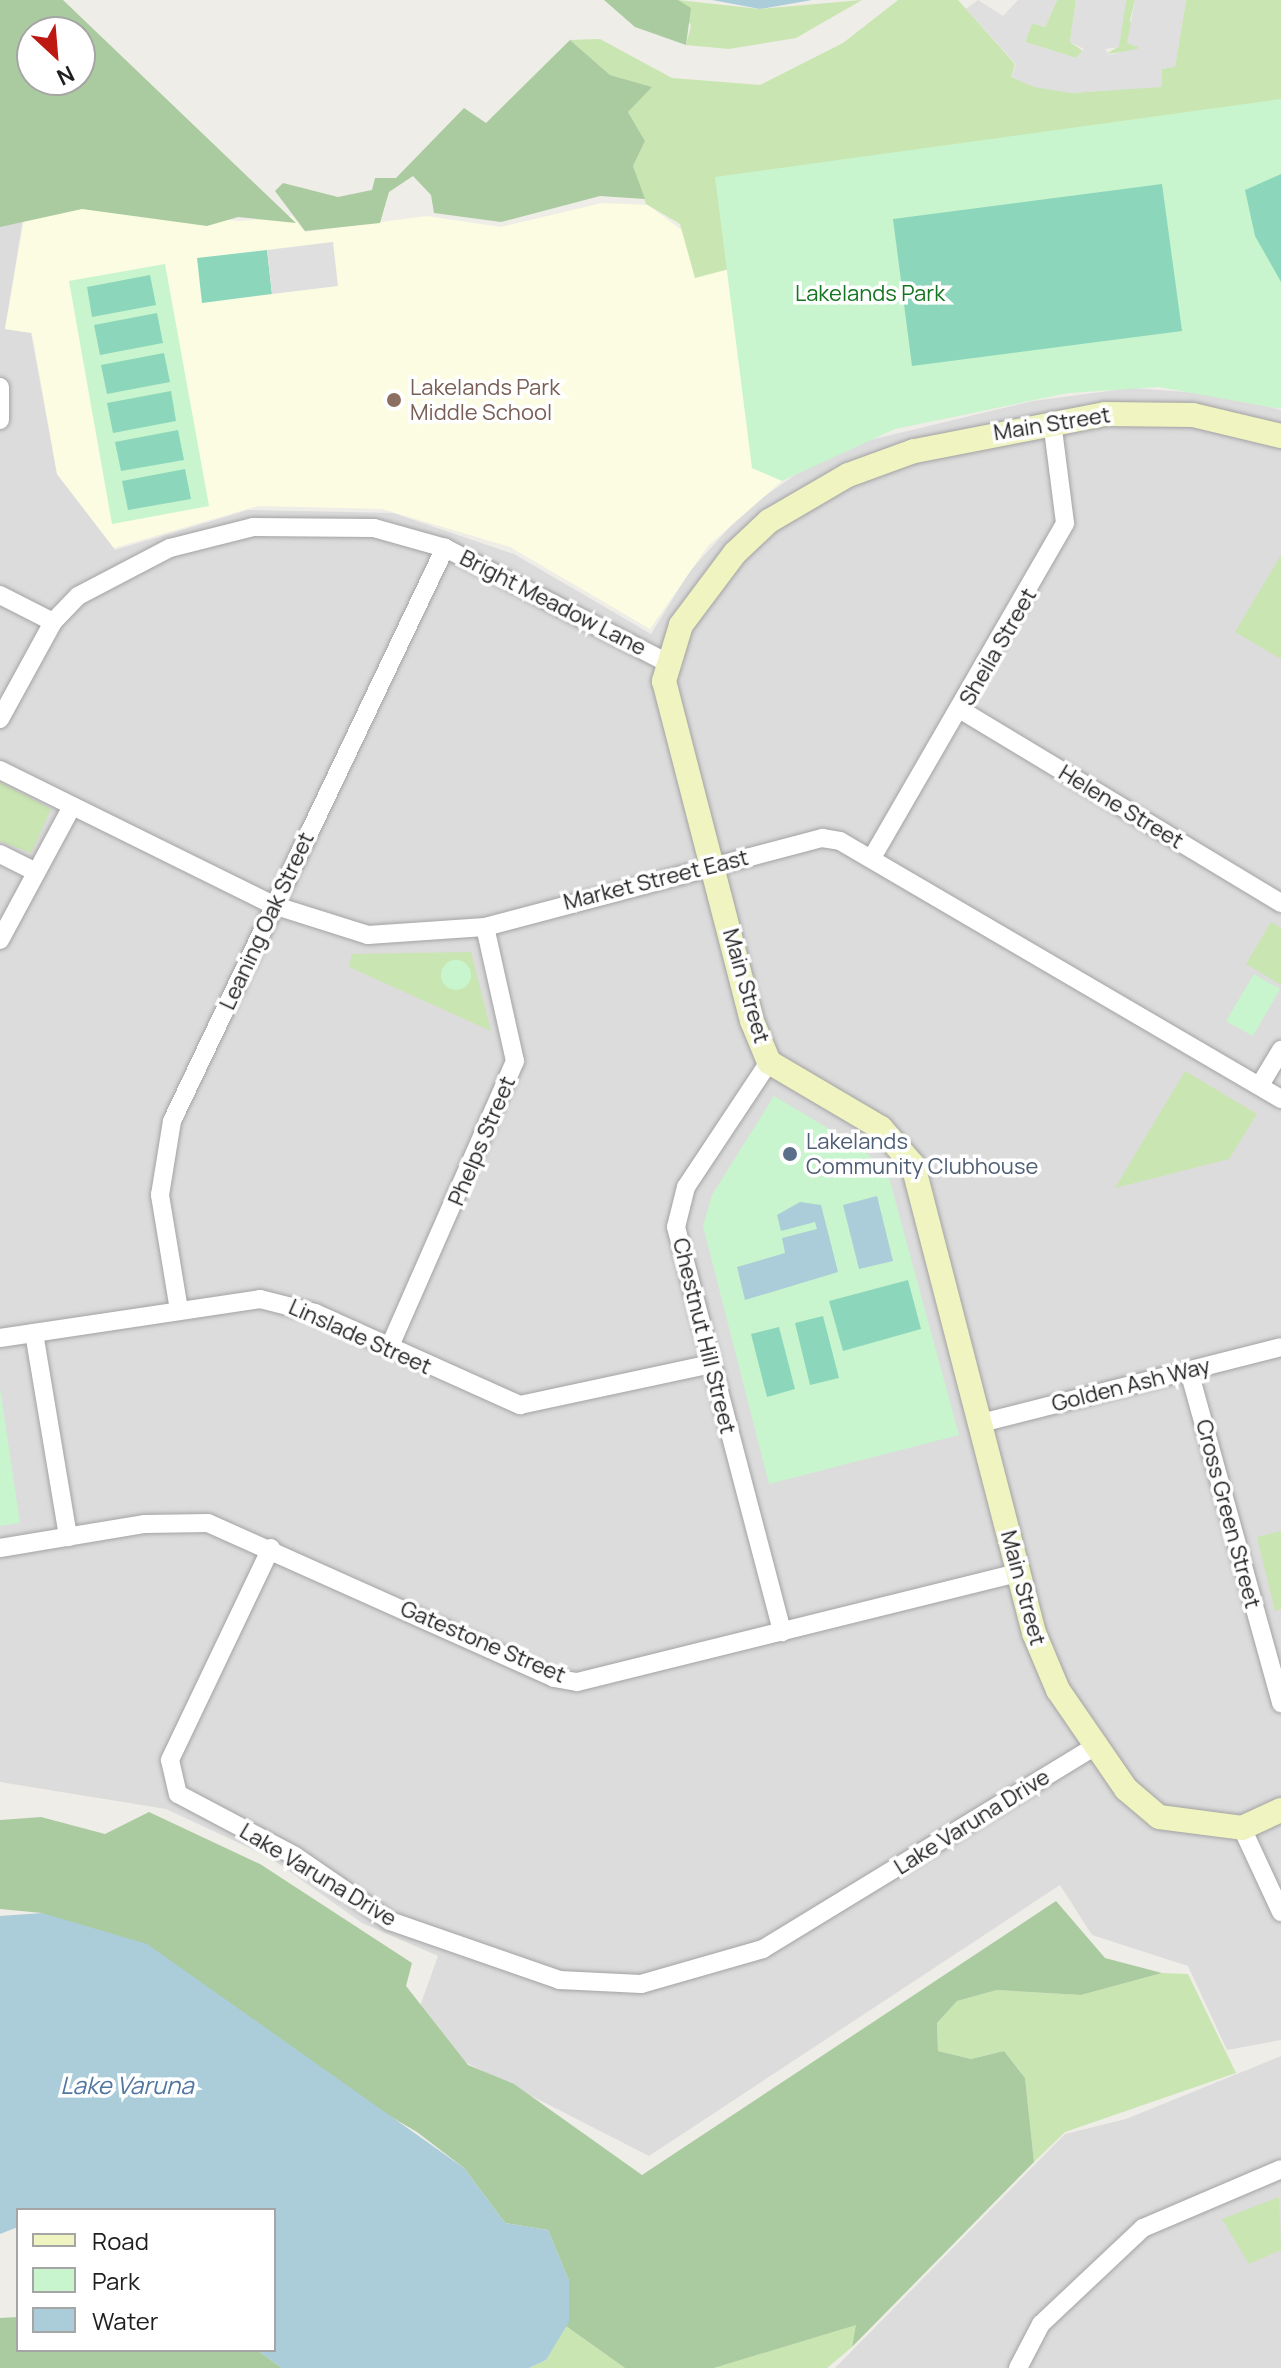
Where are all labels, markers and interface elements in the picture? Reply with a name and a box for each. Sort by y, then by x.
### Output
north arrow [16,16,96,96]
text: N [52,59,79,93]
park label: Lakelands Park [795,281,945,307]
place label: Lakelands Park Middle School [410,374,560,426]
marker: Lakelands Park Middle School [385,391,403,409]
street label: Main Street [992,402,1112,446]
street label: Bright Meadow Lane [455,545,651,661]
street label: Sheila Street [954,584,1042,710]
street label: Helene Street [1054,760,1188,854]
street label: Leaning Oak Street [214,828,320,1014]
street label: Market Street East [561,844,751,916]
street label: Main Street [717,926,775,1046]
street label: Phelps Street [443,1072,521,1210]
place label: Lakelands Community Clubhouse [806,1128,1038,1180]
marker: Lakelands Community Clubhouse [781,1145,799,1163]
street label: Chestnut Hill Street [667,1235,741,1437]
street label: Linslade Street [285,1294,435,1380]
street label: Golden Ash Way [1049,1353,1213,1417]
street label: Cross Green Street [1190,1417,1266,1611]
street label: Main Street [995,1528,1051,1648]
street label: Gatestone Street [396,1595,570,1689]
street label: Lake Varuna Drive [890,1764,1054,1880]
street label: Lake Varuna Drive [235,1818,401,1932]
water label: Lake Varuna [60,2071,194,2099]
legend [16,2208,276,2352]
text: Road [92,2224,149,2257]
text: Park [92,2264,140,2297]
text: Water [92,2304,159,2337]

